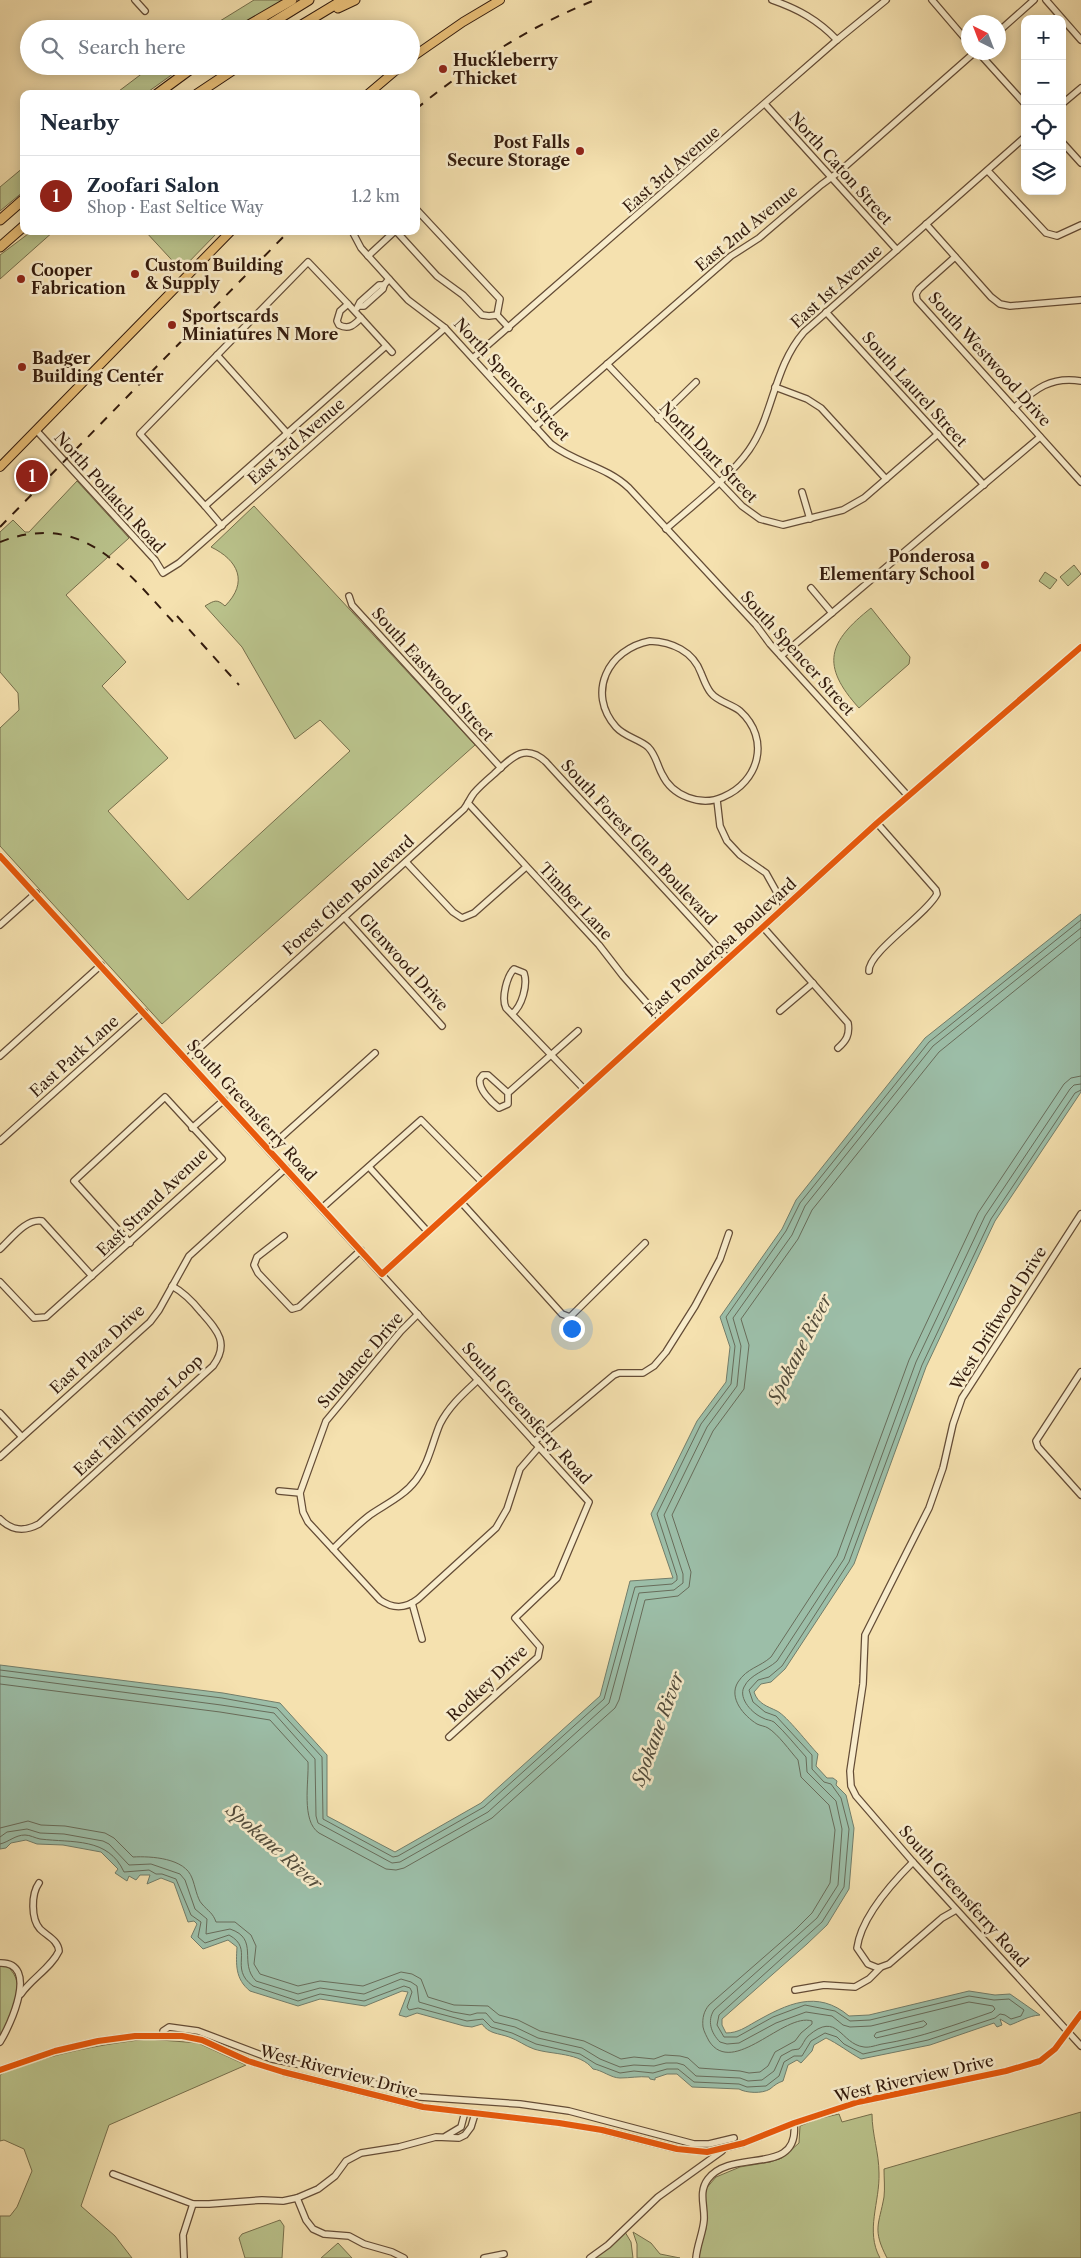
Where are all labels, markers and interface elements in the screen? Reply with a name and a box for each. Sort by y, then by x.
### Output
north arrow [961,15,1006,60]
map controls [1021,15,1066,195]
button: + [1021,15,1066,60]
search box [20,20,420,75]
icon: search [38,34,66,62]
text: Search here [78,36,186,59]
place label: Huckleberry Thicket [453,50,559,88]
button: − [1021,60,1066,105]
marker: Huckleberry Thicket [437,63,449,75]
button: locate [1021,105,1066,150]
street label: North Caton Street [785,107,897,229]
text: Nearby [40,110,119,135]
street label: East 3rd Avenue [618,121,724,217]
place label: Post Falls Secure Storage [447,132,570,170]
marker: Post Falls Secure Storage [574,145,586,157]
button: layers [1021,150,1066,195]
text: Zoofari Salon [87,174,219,197]
street label: East 2nd Avenue [691,181,801,275]
text: 1 [52,186,60,206]
text: 1.2 km [351,186,400,206]
text: Shop · East Seltice Way [87,197,263,217]
street label: East 1st Avenue [786,240,886,332]
place label: Custom Building & Supply [145,255,284,293]
place label: Cooper Fabrication [31,260,126,298]
marker: Custom Building & Supply [129,268,141,280]
marker: Cooper Fabrication [15,273,27,285]
street label: South Westwood Drive [924,288,1056,430]
place label: Sportscards Miniatures N More [182,306,339,344]
street label: North Spencer Street [450,313,574,445]
marker: Sportscards Miniatures N More [166,319,178,331]
street label: South Laurel Street [858,327,972,451]
place label: Badger Building Center [32,348,164,386]
marker: Badger Building Center [16,361,28,373]
street label: East 3rd Avenue [243,393,349,489]
street label: North Dart Street [656,397,763,507]
street label: North Potlatch Road [50,427,170,557]
pin: 1 [16,457,48,495]
place label: Ponderosa Elementary School [819,546,976,584]
marker: Ponderosa Elementary School [979,559,991,571]
street label: South Spencer Street [737,587,860,720]
street label: South Eastwood Street [368,603,499,745]
street label: South Forest Glen Boulevard [557,755,721,929]
street label: Forest Glen Boulevard [278,831,418,959]
street label: Timber Lane [535,858,617,944]
street label: East Ponderosa Boulevard [640,873,800,1021]
street label: Glenwood Drive [355,909,453,1015]
street label: East Park Lane [25,1011,123,1101]
street label: South Greensferry Road [183,1035,321,1185]
street label: East Strand Avenue [92,1144,212,1260]
street label: West Driftwood Drive [945,1242,1050,1394]
water label: Spokane River [763,1289,838,1408]
street label: East Plaza Drive [45,1300,149,1398]
street label: Sundance Drive [313,1308,407,1412]
your location [559,1316,585,1342]
street label: South Greensferry Road [458,1338,596,1488]
street label: East Tall Timber Loop [69,1350,207,1480]
street label: Rodkey Drive [443,1641,531,1725]
water label: Spokane River [627,1668,689,1790]
water label: Spokane River [221,1799,328,1896]
street label: South Greensferry Road [895,1821,1033,1971]
street label: West Riverview Drive [257,2040,420,2102]
street label: West Riverview Drive [831,2050,996,2106]

